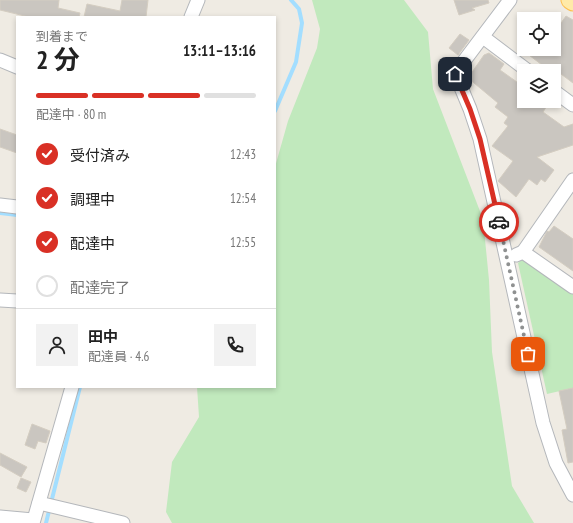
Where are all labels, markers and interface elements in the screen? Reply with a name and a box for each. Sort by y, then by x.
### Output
map controls [517,12,561,108]
button: locate [517,12,561,56]
text: 到着まで [36,28,88,45]
text: 13:11–13:16 [183,41,256,60]
text: 2 分 [36,43,80,76]
pin [438,57,472,91]
icon: home [444,63,466,85]
button: layers [517,64,561,108]
text: 配達中 · 80 m [36,106,106,123]
icon: check [36,143,58,165]
text: 受付済み [70,146,130,165]
text: 12:43 [230,146,256,163]
icon: check [36,187,58,209]
text: 調理中 [70,190,115,209]
text: 12:54 [230,190,256,207]
courier [479,202,519,242]
icon: car [488,211,510,233]
icon: check [36,231,58,253]
text: 配達中 [70,234,115,253]
text: 12:55 [230,234,256,251]
text: 配達完了 [70,278,130,297]
button: person [36,324,78,366]
button: phone [214,324,256,366]
text: 田中 [88,327,118,346]
pin [511,337,545,371]
icon: bag [517,343,539,365]
text: 配達員 · 4.6 [88,348,149,365]

